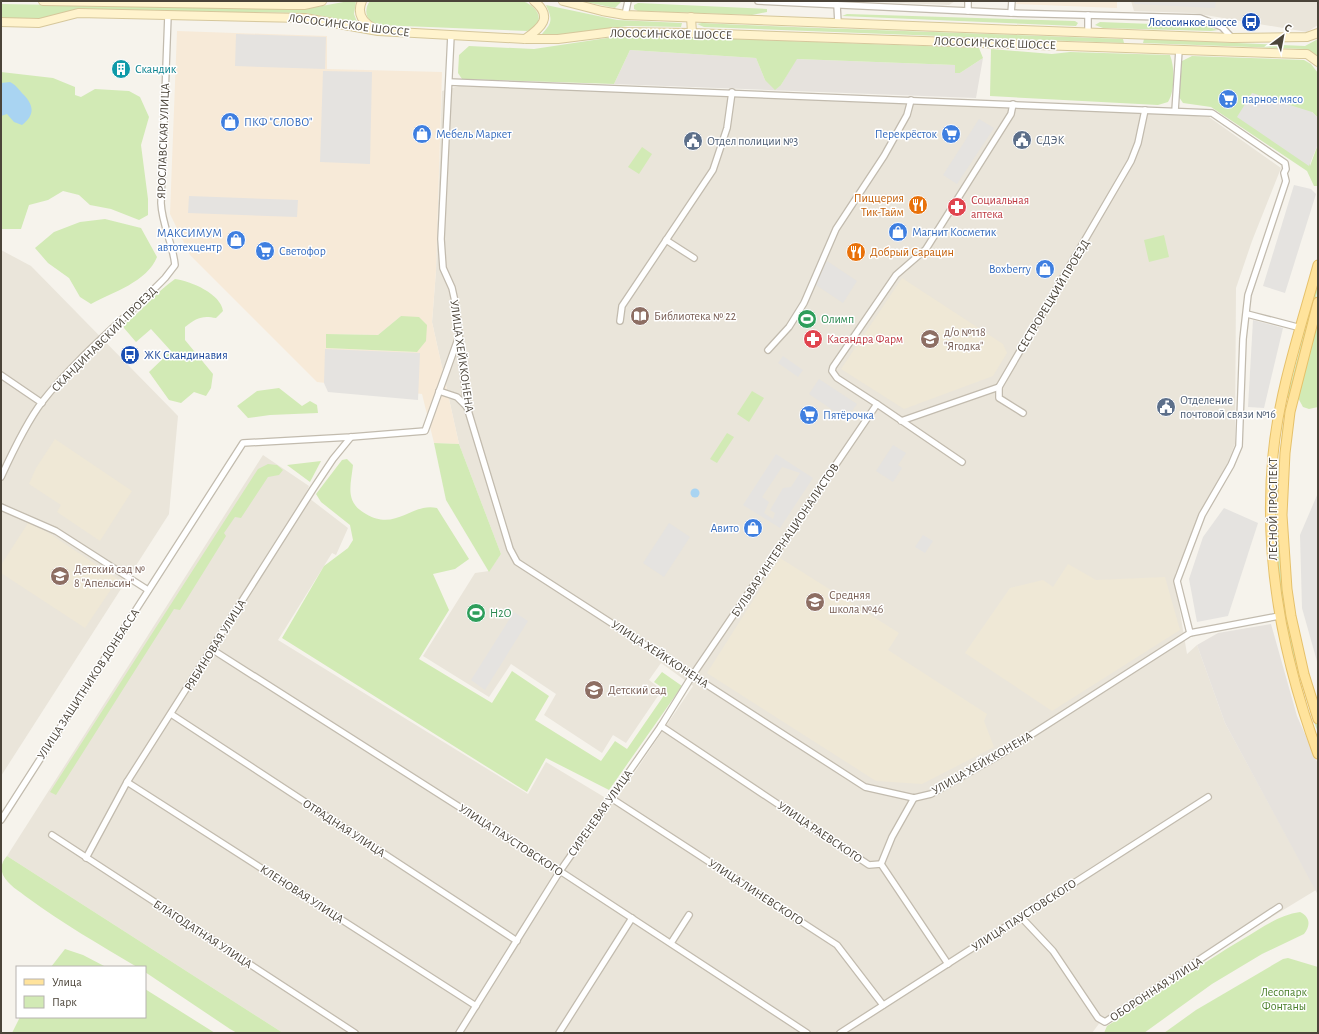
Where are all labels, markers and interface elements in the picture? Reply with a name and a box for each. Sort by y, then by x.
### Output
bus stop icon: Лососинкое шоссе [1240,11,1262,33]
street label: ЛОСОСИНСКОЕ ШОССЕ [288,12,410,38]
place label: Лососинкое шоссе [1148,16,1237,28]
north arrow [1263,16,1303,56]
text: С [1283,22,1294,34]
street label: ЛОСОСИНСКОЕ ШОССЕ [610,27,732,41]
street label: ЛОСОСИНСКОЕ ШОССЕ [934,35,1056,51]
building icon: Скандик [110,58,132,80]
place label: Скандик [135,63,177,75]
street label: ЯРОСЛАВСКАЯ УЛИЦА [155,83,171,199]
supermarket icon: парное мясо [1217,88,1239,110]
place label: парное мясо [1242,93,1303,105]
shop icon: ПКФ "СЛОВО" [219,111,241,133]
place label: ПКФ "СЛОВО" [244,116,313,128]
shop icon: Мебель Маркет [411,123,433,145]
supermarket icon: Перекрёсток [940,123,962,145]
place label: Мебель Маркет [436,128,512,140]
place label: Перекрёсток [875,128,937,140]
public building icon: СДЭК [1011,129,1033,151]
public building icon: Отдел полиции №3 [682,130,704,152]
place label: СДЭК [1036,134,1065,146]
place label: Отдел полиции №3 [707,135,798,147]
place label: Пиццерия Тик-Тайм [854,192,904,218]
restaurant icon: Пиццерия Тик-Тайм [907,194,929,216]
place label: Социальная аптека [971,194,1029,220]
pharmacy icon: Социальная аптека [946,196,968,218]
shop icon: Магнит Косметик [887,221,909,243]
place label: Магнит Косметик [912,226,997,238]
place label: МАКСИМУМ автотехцентр [157,227,222,253]
shop icon: МАКСИМУМ автотехцентр [225,229,247,251]
street label: СЕСТРОРЕЦКИЙ ПРОЕЗД [1014,237,1092,355]
supermarket icon: Светофор [254,240,276,262]
restaurant icon: Добрый Сарацин [845,241,867,263]
place label: Светофор [279,245,326,257]
place label: Добрый Сарацин [870,246,954,258]
shop icon: Boxberry [1034,258,1056,280]
place label: Boxberry [989,263,1031,276]
street label: СКАНДИНАВСКИЙ ПРОЕЗД [48,283,159,394]
street label: УЛИЦА ХЕЙККОНЕНА [448,299,477,413]
library icon: Библиотека № 22 [629,305,651,327]
sports icon: Олимп [796,308,818,330]
place label: Библиотека № 22 [654,310,737,322]
place label: Олимп [821,313,854,325]
place label: д/о №118 "Ягодка" [944,326,986,352]
pharmacy icon: Касандра Фарм [802,328,824,350]
school or university icon: д/о №118 "Ягодка" [919,328,941,350]
place label: Касандра Фарм [827,333,903,345]
bus stop icon: ЖК Скандинавия [119,344,141,366]
place label: ЖК Скандинавия [144,349,228,361]
place label: Отделение почтовой связи №16 [1180,394,1276,420]
public building icon: Отделение почтовой связи №16 [1155,396,1177,418]
supermarket icon: Пятёрочка [798,404,820,426]
place label: Пятёрочка [823,409,875,421]
street label: ЛЕСНОЙ ПРОСПЕКТ [1266,457,1279,560]
street label: БУЛЬВАР ИНТЕРНАЦИОНАЛИСТОВ [729,461,841,619]
shop icon: Авито [742,517,764,539]
place label: Авито [710,522,739,534]
place label: Детский сад № 8 "Апельсин" [74,563,146,589]
school or university icon: Детский сад № 8 "Апельсин" [49,565,71,587]
place label: Средняя школа №46 [829,589,884,615]
school or university icon: Средняя школа №46 [804,591,826,613]
street label: РЯБИНОВАЯ УЛИЦА [182,597,248,693]
sports icon: H2O [465,602,487,624]
street label: УЛИЦА ЗАЩИТНИКОВ ДОНБАССА [35,607,141,761]
place label: H2O [490,607,512,619]
street label: УЛИЦА ХЕЙККОНЕНА [609,617,711,690]
school or university icon: Детский сад [583,679,605,701]
place label: Детский сад [608,684,667,696]
street label: УЛИЦА ХЕЙККОНЕНА [929,729,1034,797]
street label: СИРЕНЕВАЯ УЛИЦА [566,768,634,858]
street label: ОТРАДНАЯ УЛИЦА [301,797,387,859]
street label: УЛИЦА РАЕВСКОГО [775,799,865,865]
street label: УЛИЦА ПАУСТОВСКОГО [457,802,565,878]
street label: УЛИЦА ЛИНЕВСКОГО [706,857,806,927]
street label: КЛЕНОВАЯ УЛИЦА [258,863,346,925]
street label: УЛИЦА ПАУСТОВСКОГО [970,877,1078,953]
street label: БЛАГОДАТНАЯ УЛИЦА [152,898,254,970]
street label: ОБОРОННАЯ УЛИЦА [1108,955,1204,1023]
legend [16,966,146,1018]
text: Улица [52,976,82,988]
park label: Лесопарк Фонтаны [1261,986,1308,1012]
text: Парк [52,996,77,1008]

